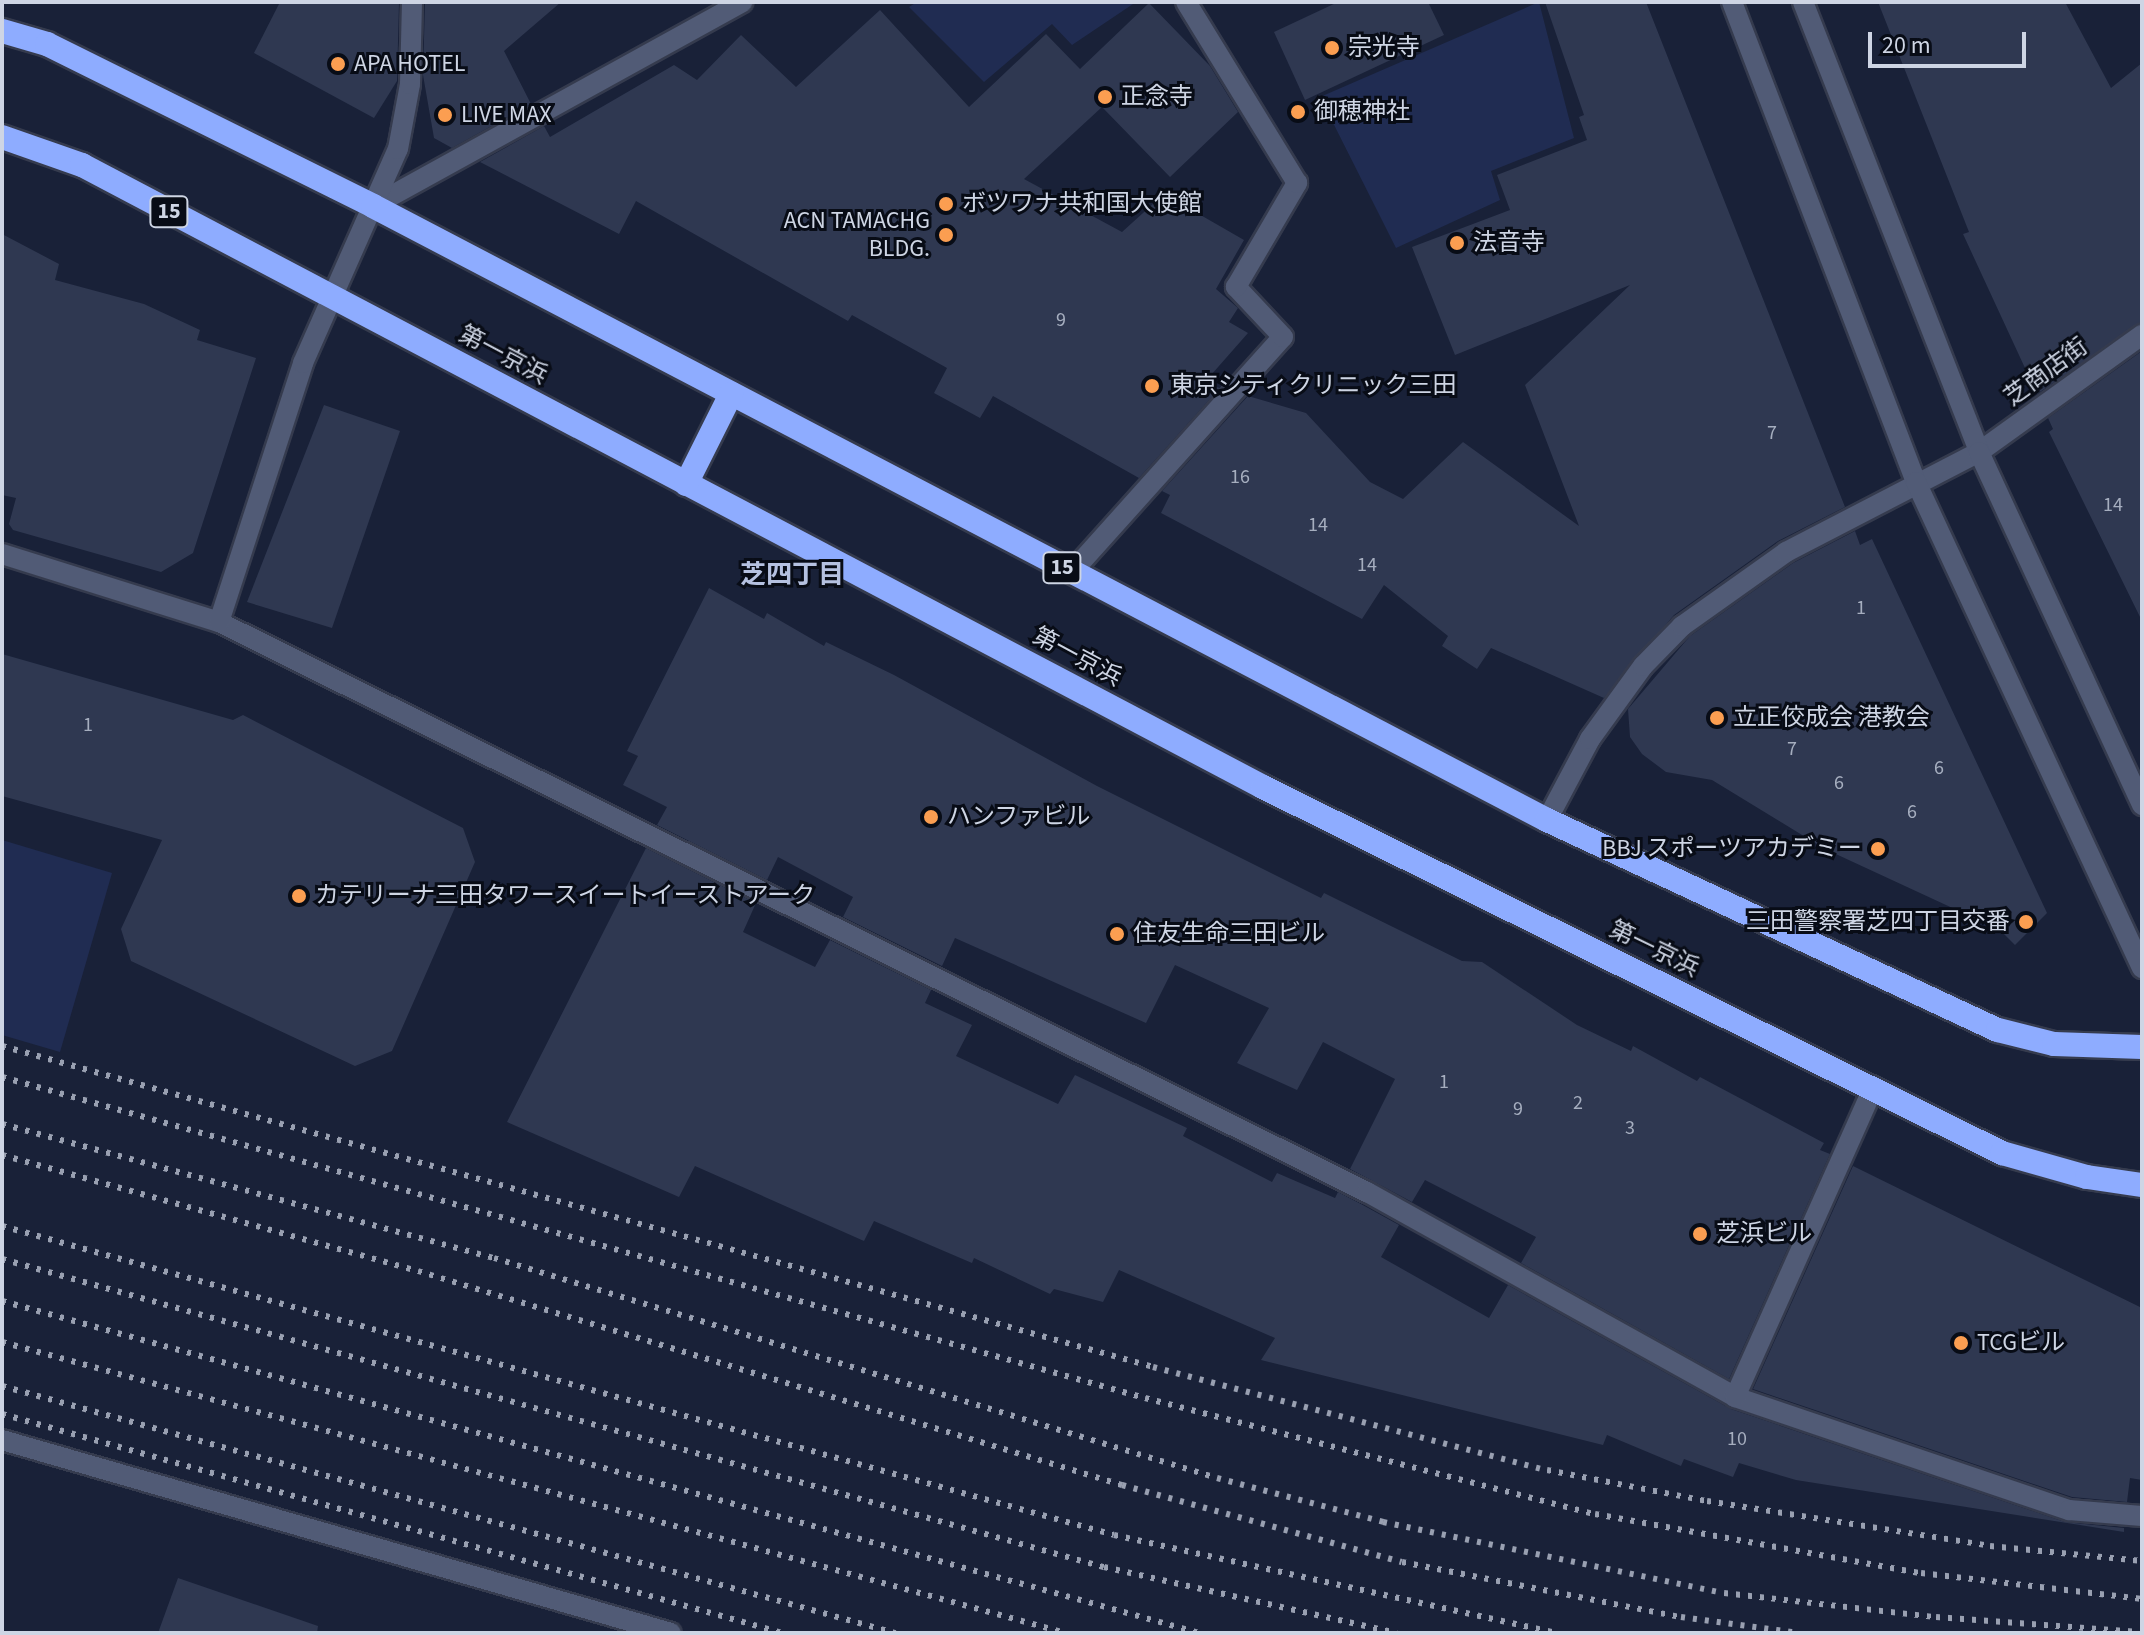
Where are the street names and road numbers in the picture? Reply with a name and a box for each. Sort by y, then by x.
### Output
road number: 15 [149,194,189,230]
street label: 第一京浜 [454,320,552,390]
street label: 芝商店街 [1999,332,2093,412]
road number: 15 [1042,550,1082,586]
street label: 第一京浜 [1028,622,1126,692]
street label: 第一京浜 [1605,915,1703,983]

